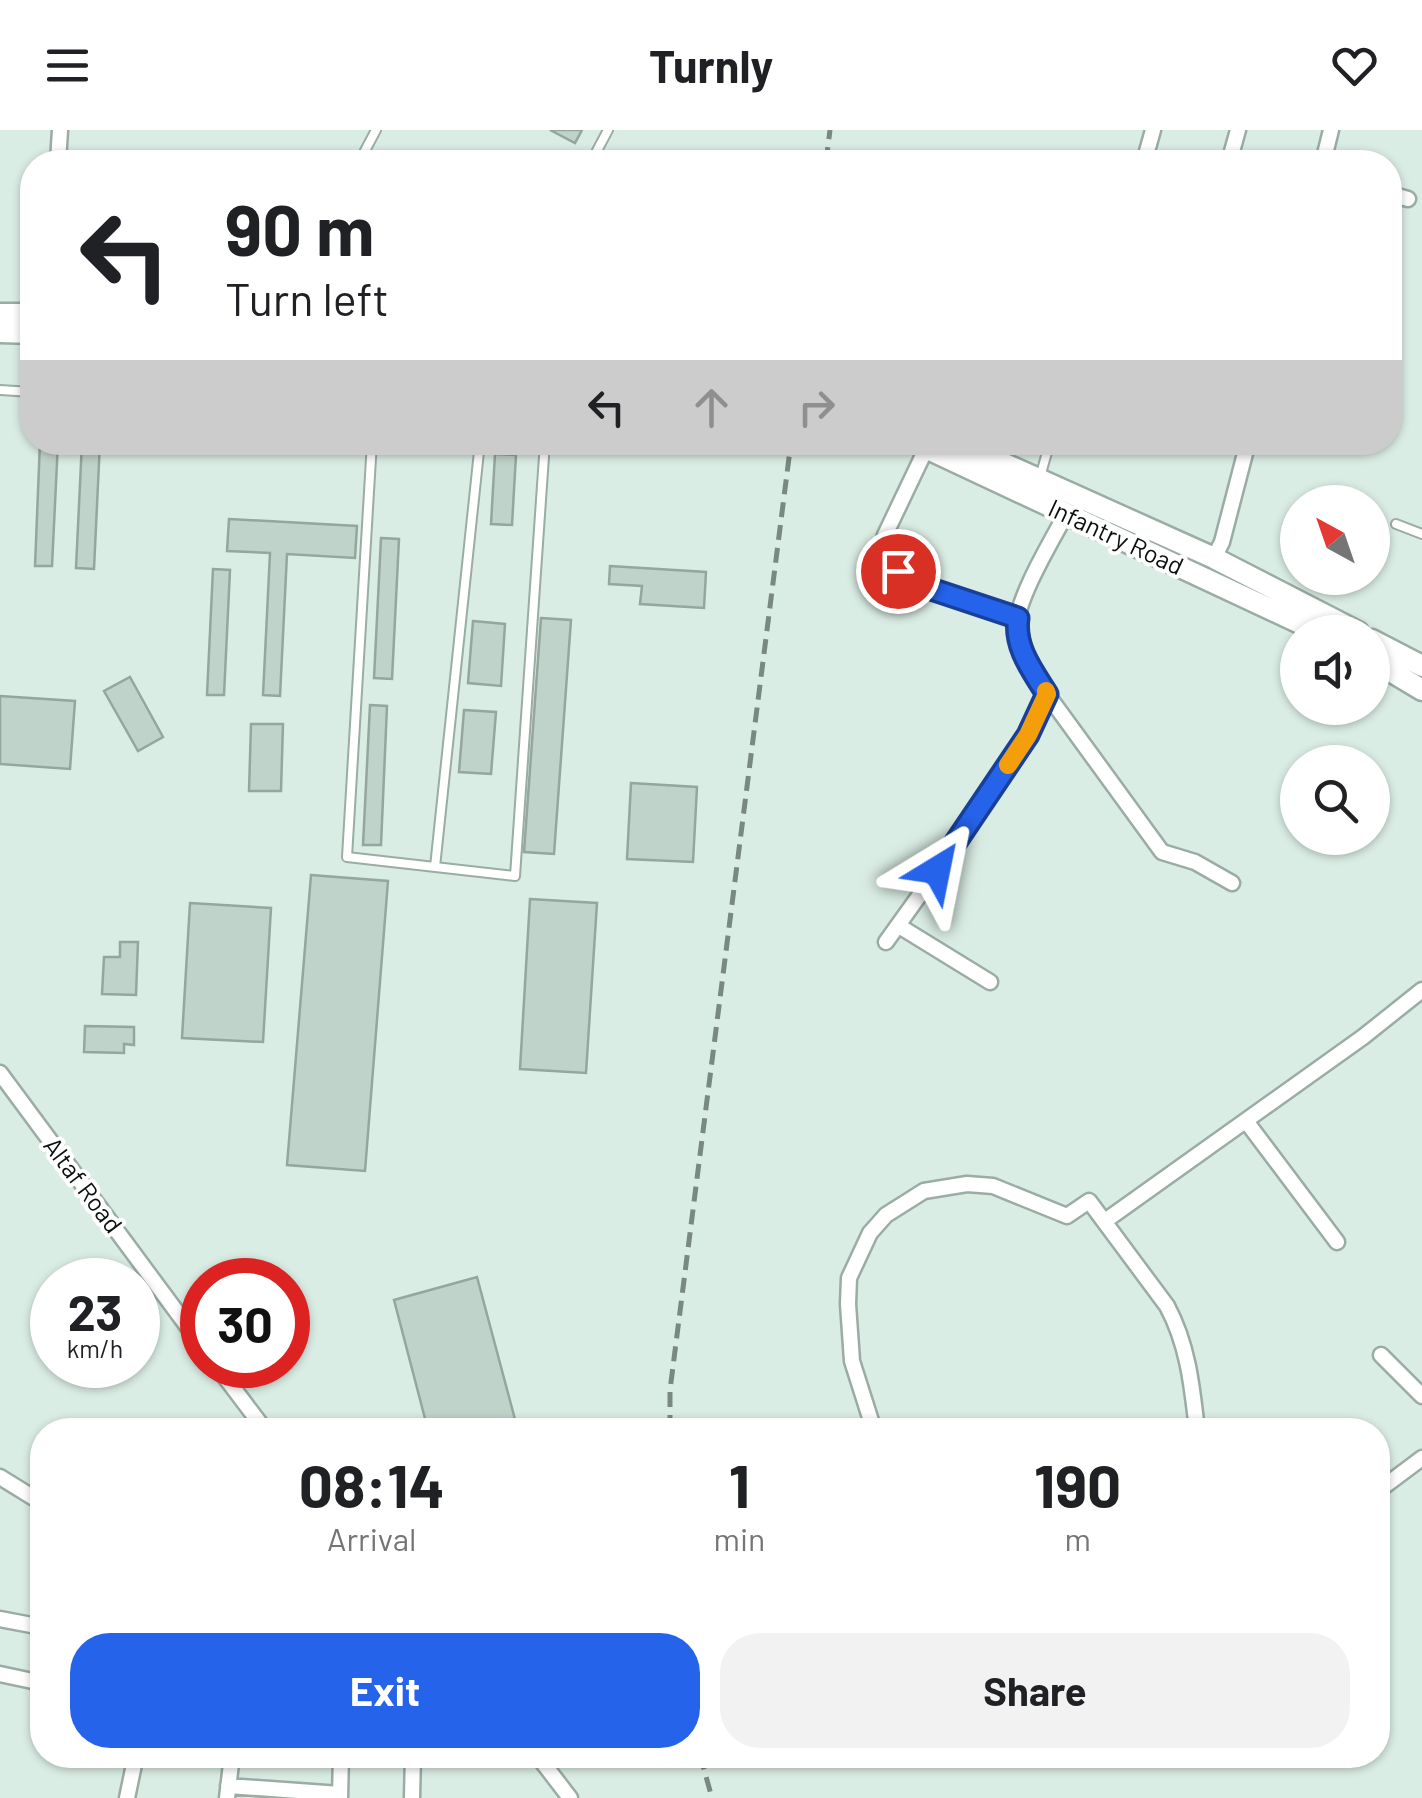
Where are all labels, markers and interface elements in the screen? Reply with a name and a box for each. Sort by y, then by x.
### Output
icon: menu [40,38,95,93]
text: Turnly [649,38,773,92]
icon: heart [1327,38,1382,93]
text: 90 m [225,186,375,270]
icon: left [60,190,190,320]
text: Turn left [225,271,389,325]
icon: left [579,380,634,435]
icon: ahead [684,380,739,435]
icon: right [789,380,844,435]
north arrow [1280,485,1390,595]
map controls [1280,485,1390,855]
street label: Infantry Road [1044,492,1189,580]
pin [856,529,941,614]
icon: arrive [871,544,926,599]
button: sound [1280,615,1390,725]
button: search [1280,745,1390,855]
position arrow [885,818,989,922]
street label: Altaf Road [38,1131,129,1238]
speed limit sign: 30 [180,1258,310,1388]
text: 23 [68,1281,122,1341]
text: km/h [67,1333,123,1363]
text: 08:14 [299,1448,445,1520]
text: 1 [729,1448,750,1520]
text: 190 [1034,1448,1121,1520]
text: Arrival [327,1519,416,1557]
text: min [713,1519,765,1557]
text: m [1064,1519,1091,1557]
button: Exit [70,1633,700,1748]
button: Share [720,1633,1350,1748]

